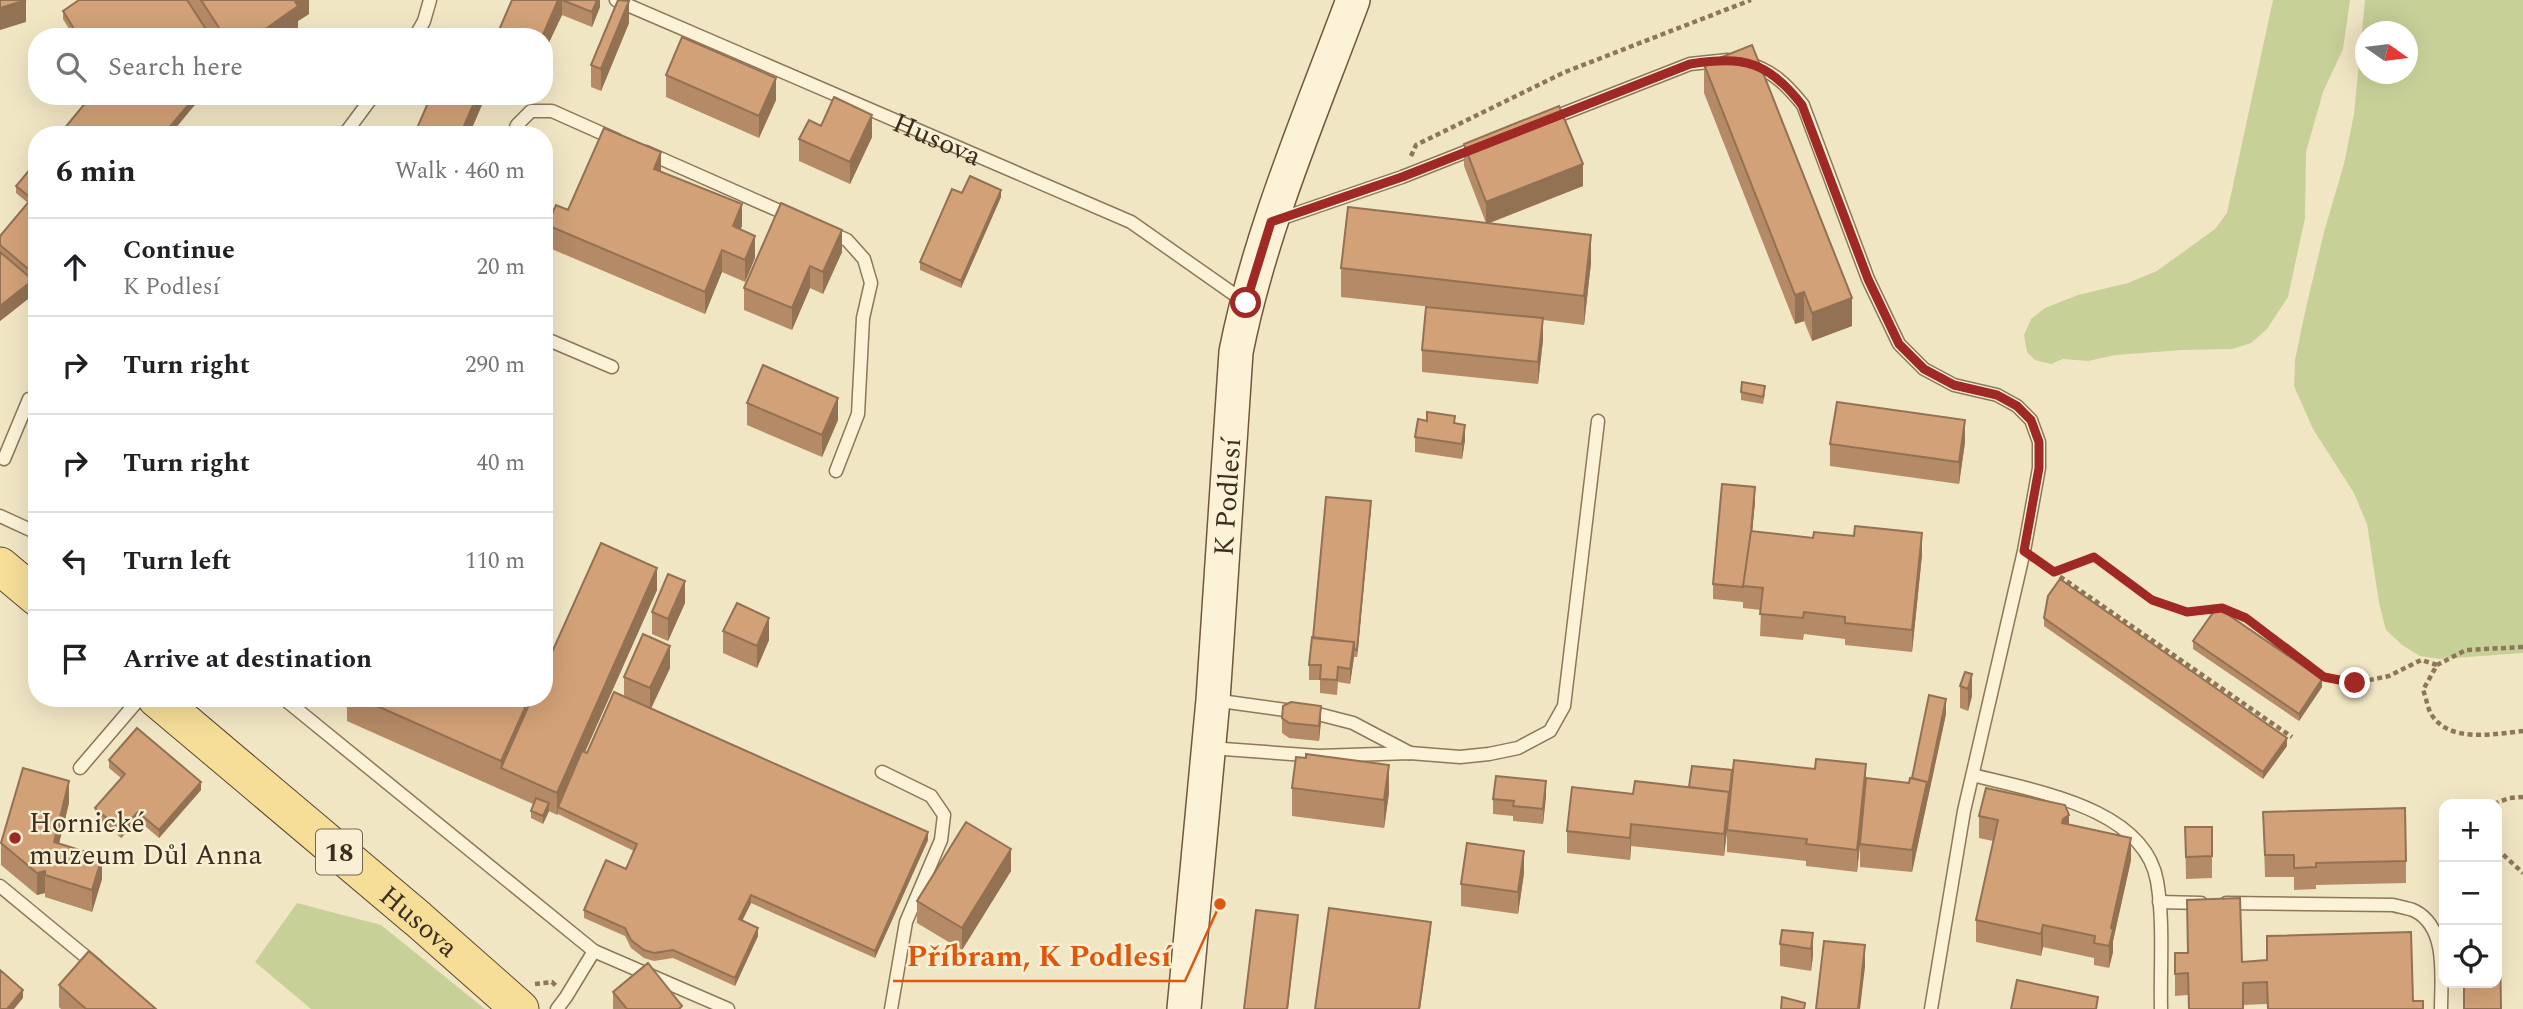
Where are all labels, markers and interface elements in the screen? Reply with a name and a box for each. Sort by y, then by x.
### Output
north arrow [2355,21,2418,84]
search box [28,28,553,105]
text: Search here [108,47,243,87]
icon: search [52,48,90,86]
street label: Husova [886,102,988,178]
text: 6 min [56,149,136,195]
text: Walk · 460 m [395,154,525,189]
text: Continue [123,230,235,270]
icon: ahead [56,248,94,286]
text: 20 m [476,250,525,285]
text: K Podlesí [123,270,220,305]
route start [1230,287,1261,318]
text: Turn right [123,345,250,385]
icon: right [56,346,94,384]
text: 290 m [465,348,525,383]
street label: K Podlesí [1203,435,1253,557]
text: Turn right [123,443,250,483]
icon: right [56,444,94,482]
text: 40 m [476,446,525,481]
text: Turn left [123,541,231,581]
icon: left [56,542,94,580]
text: 110 m [465,544,525,579]
text: Arrive at destination [123,639,372,679]
icon: arrive [56,640,94,678]
route end [2339,667,2370,698]
map controls [2439,799,2502,988]
button: + [2439,799,2502,862]
place label: Hornické muzeum Důl Anna [29,802,262,877]
marker: Hornické muzeum Důl Anna [7,830,23,846]
road number: 18 [316,830,362,874]
button: − [2439,862,2502,925]
street label: Husova [369,875,468,969]
button: locate [2439,925,2502,988]
callout: Příbram, K Podlesí [893,930,1185,981]
text: Příbram, K Podlesí [907,934,1172,980]

